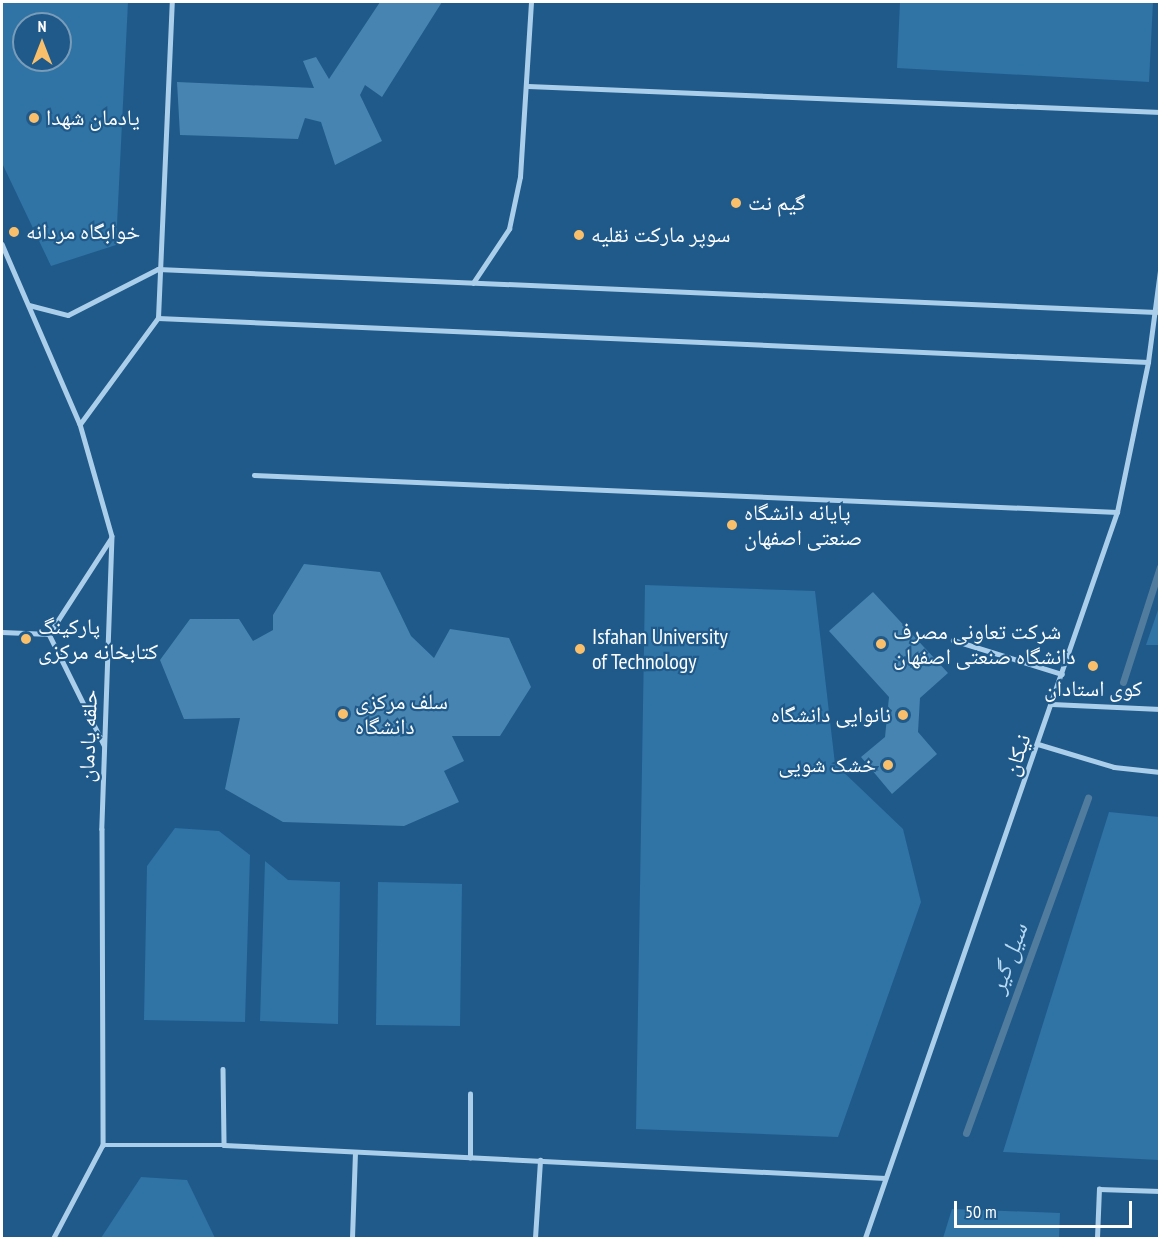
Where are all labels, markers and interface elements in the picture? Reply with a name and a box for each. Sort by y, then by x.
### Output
north arrow [12,12,72,72]
text: N [38,16,46,36]
place label: یادمان شهدا [46,105,140,131]
marker: یادمان شهدا [27,111,41,125]
place label: گیم نت [748,190,805,216]
marker: گیم نت [729,196,743,210]
place label: خوابگاه مردانه [26,219,140,245]
place label: سوپر مارکت نقلیه [591,222,731,248]
marker: خوابگاه مردانه [7,225,21,239]
marker: سوپر مارکت نقلیه [572,228,586,242]
place label: پایانه دانشگاه صنعتی اصفهان [744,499,862,550]
marker: پایانه دانشگاه صنعتی اصفهان [725,518,739,532]
place label: پارکینگ کتابخانه مرکزی [38,613,158,664]
place label: شرکت تعاونی مصرف دانشگاه صنعتی اصفهان [893,618,1076,670]
place label: Isfahan University of Technology [592,623,728,674]
marker: پارکینگ کتابخانه مرکزی [19,632,33,646]
marker: شرکت تعاونی مصرف دانشگاه صنعتی اصفهان [874,637,888,651]
marker: Isfahan University of Technology [573,642,587,656]
marker: کوی استادان [1086,659,1100,673]
place label: کوی استادان [1044,676,1142,702]
place label: سلف مرکزی دانشگاه [355,688,448,740]
street label: حلقه یادمان [73,689,103,783]
place label: نانوایی دانشگاه [771,702,891,728]
marker: سلف مرکزی دانشگاه [336,707,350,721]
marker: نانوایی دانشگاه [896,708,910,722]
street label: نیکان [998,731,1036,779]
place label: خشک شویی [778,752,876,778]
marker: خشک شویی [881,758,895,772]
water label: سیل گیر [982,919,1034,997]
scale bar [957,1189,1136,1227]
text: 50 m [965,1200,997,1223]

